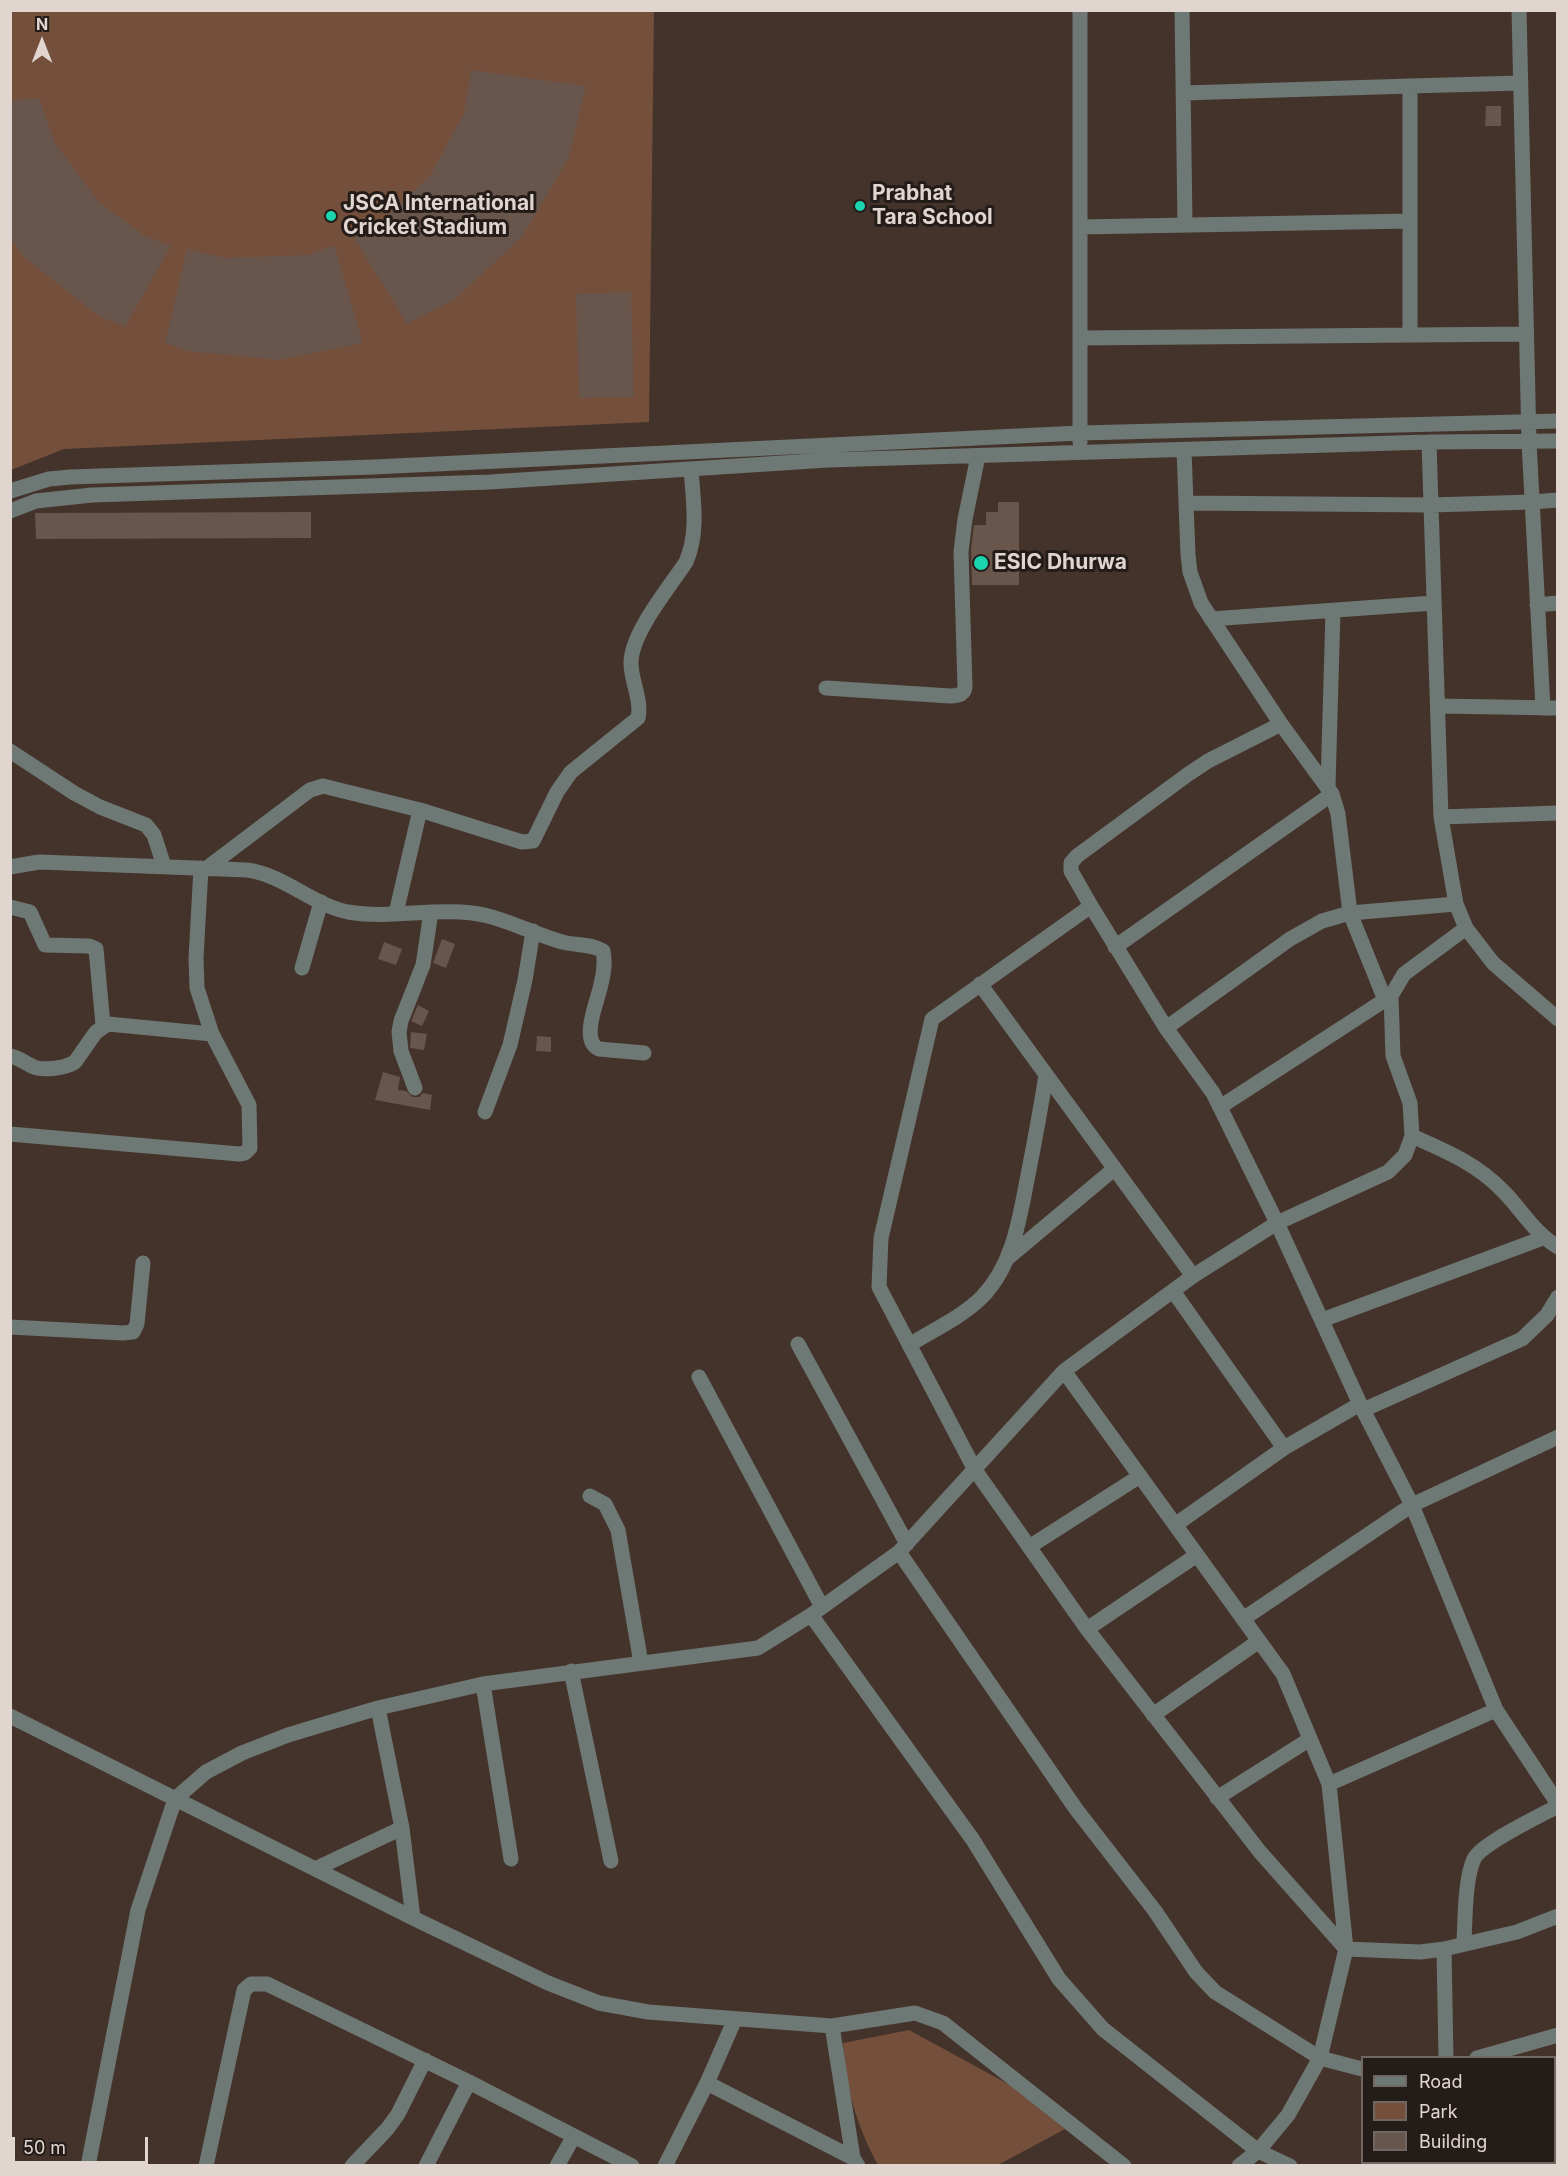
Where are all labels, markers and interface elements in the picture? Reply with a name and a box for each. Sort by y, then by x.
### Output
north arrow [12,12,72,72]
text: N [36,14,48,34]
place label: Prabhat Tara School [872,181,993,231]
place label: JSCA International Cricket Stadium [343,191,535,241]
marker: Prabhat Tara School [853,199,867,213]
marker: JSCA International Cricket Stadium [324,209,338,223]
place label: ESIC Dhurwa [994,550,1127,576]
marker: ESIC Dhurwa [972,554,990,572]
legend [1361,2056,1556,2164]
text: Road [1419,2071,1462,2092]
text: Park [1419,2101,1458,2122]
scale bar [15,2125,152,2163]
text: Building [1419,2131,1487,2152]
text: 50 m [23,2137,66,2158]

